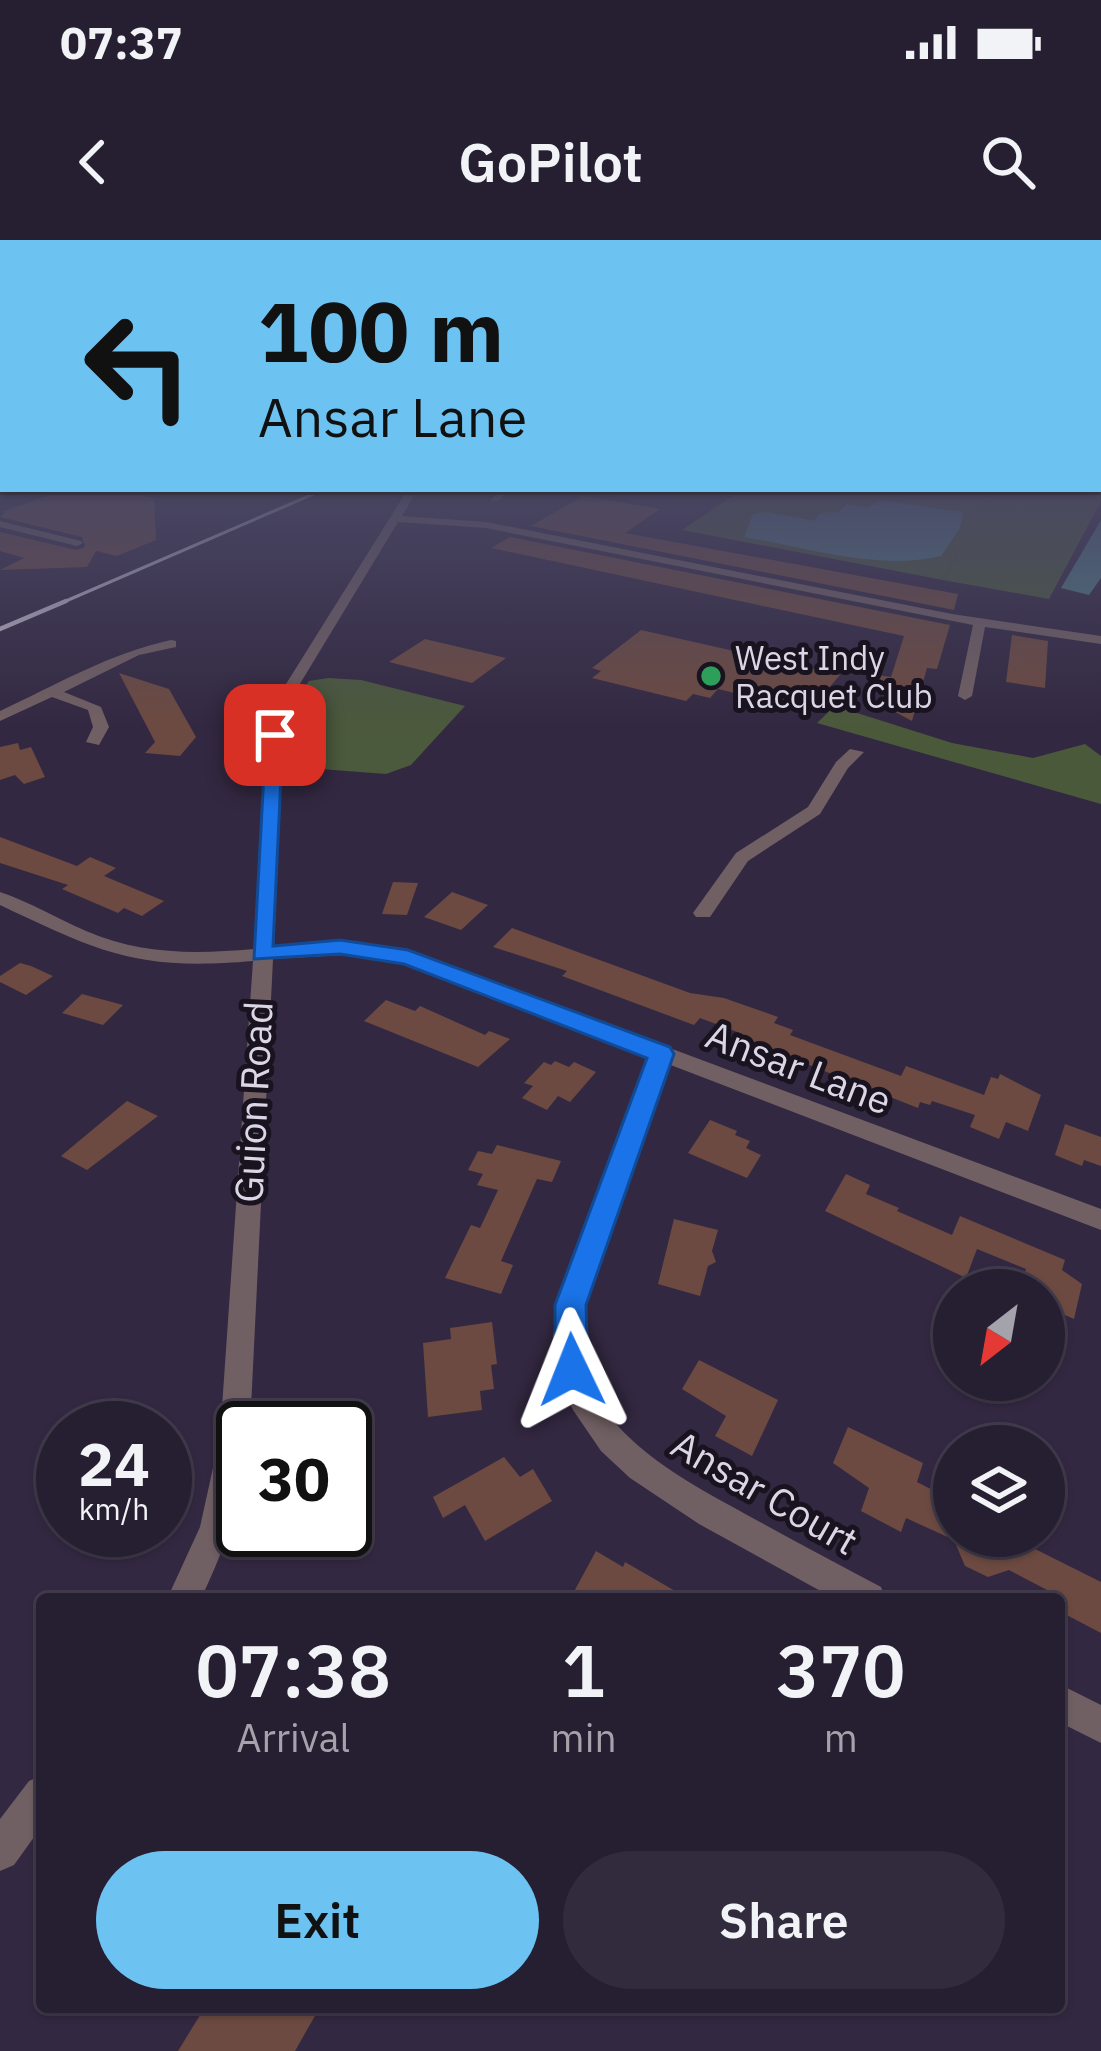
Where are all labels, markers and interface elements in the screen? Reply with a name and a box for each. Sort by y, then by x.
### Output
text: 07:37 [60,13,183,71]
text: GoPilot [458,127,643,197]
icon: back [60,129,126,195]
icon: search [975,129,1041,195]
text: 100 m [258,276,504,385]
icon: left [60,288,216,444]
text: Ansar Lane [258,382,527,452]
place label: West Indy Racquet Club [735,636,933,717]
marker: West Indy Racquet Club [698,663,724,689]
pin [224,684,326,786]
icon: arrive [242,702,308,768]
street label: Guion Road [222,1000,284,1204]
street label: Ansar Lane [699,1008,899,1126]
north arrow [933,1269,1065,1401]
map controls [933,1269,1065,1557]
position arrow [509,1307,635,1433]
speed limit sign: 30 [216,1401,372,1557]
street label: Ansar Court [663,1418,867,1566]
text: 24 [78,1424,150,1503]
button: layers [933,1425,1065,1557]
text: km/h [79,1489,149,1528]
text: 07:38 [195,1623,391,1717]
text: 1 [562,1623,605,1717]
text: 370 [776,1623,906,1717]
text: Arrival [236,1712,350,1763]
text: min [551,1712,617,1763]
text: m [824,1712,858,1763]
button: Exit [96,1851,539,1989]
button: Share [563,1851,1005,1989]

